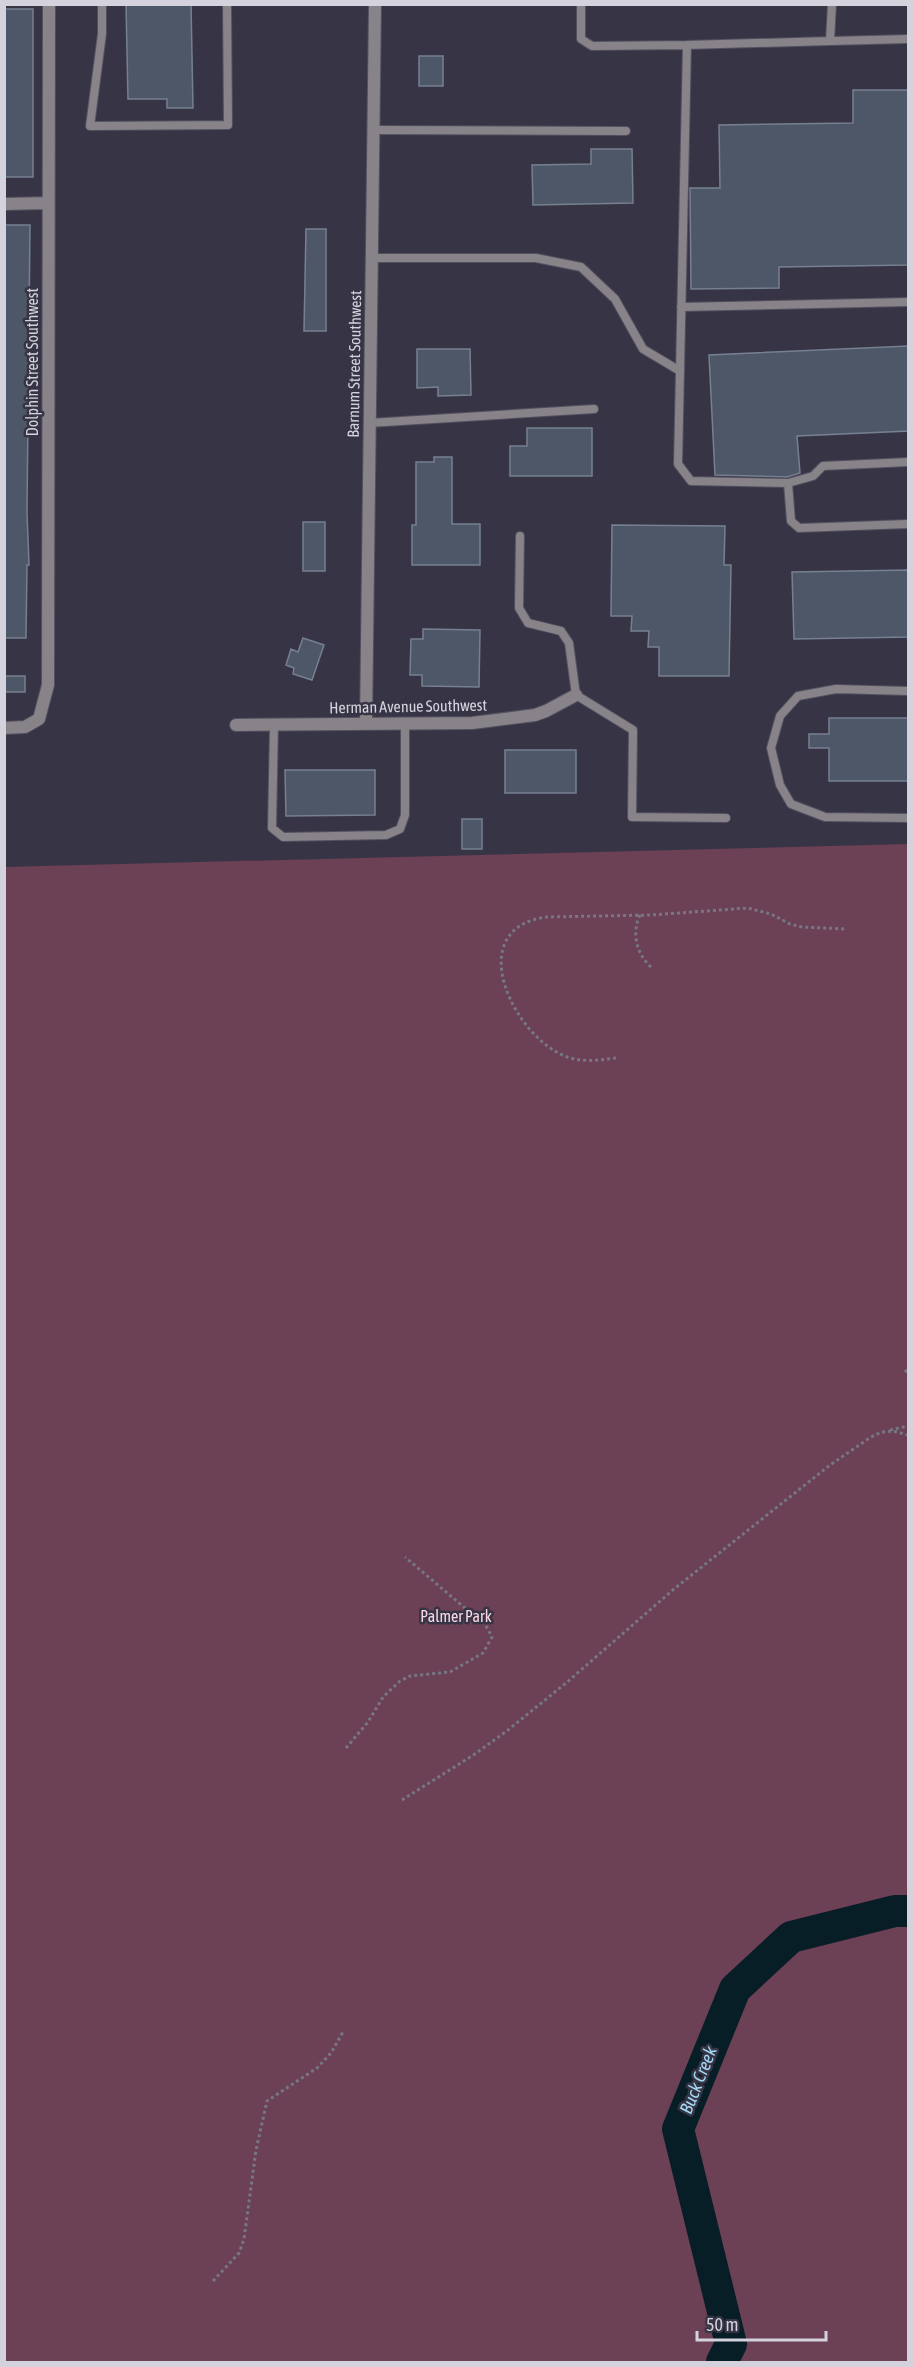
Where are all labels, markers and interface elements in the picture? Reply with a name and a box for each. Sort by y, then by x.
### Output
street label: Dolphin Street Southwest [23,287,42,436]
street label: Barnum Street Southwest [344,290,364,438]
street label: Herman Avenue Southwest [329,696,487,716]
park label: Palmer Park [420,1607,492,1625]
water label: Buck Creek [675,2042,721,2117]
scale bar [697,2304,826,2342]
text: 50 m [706,2314,738,2335]

